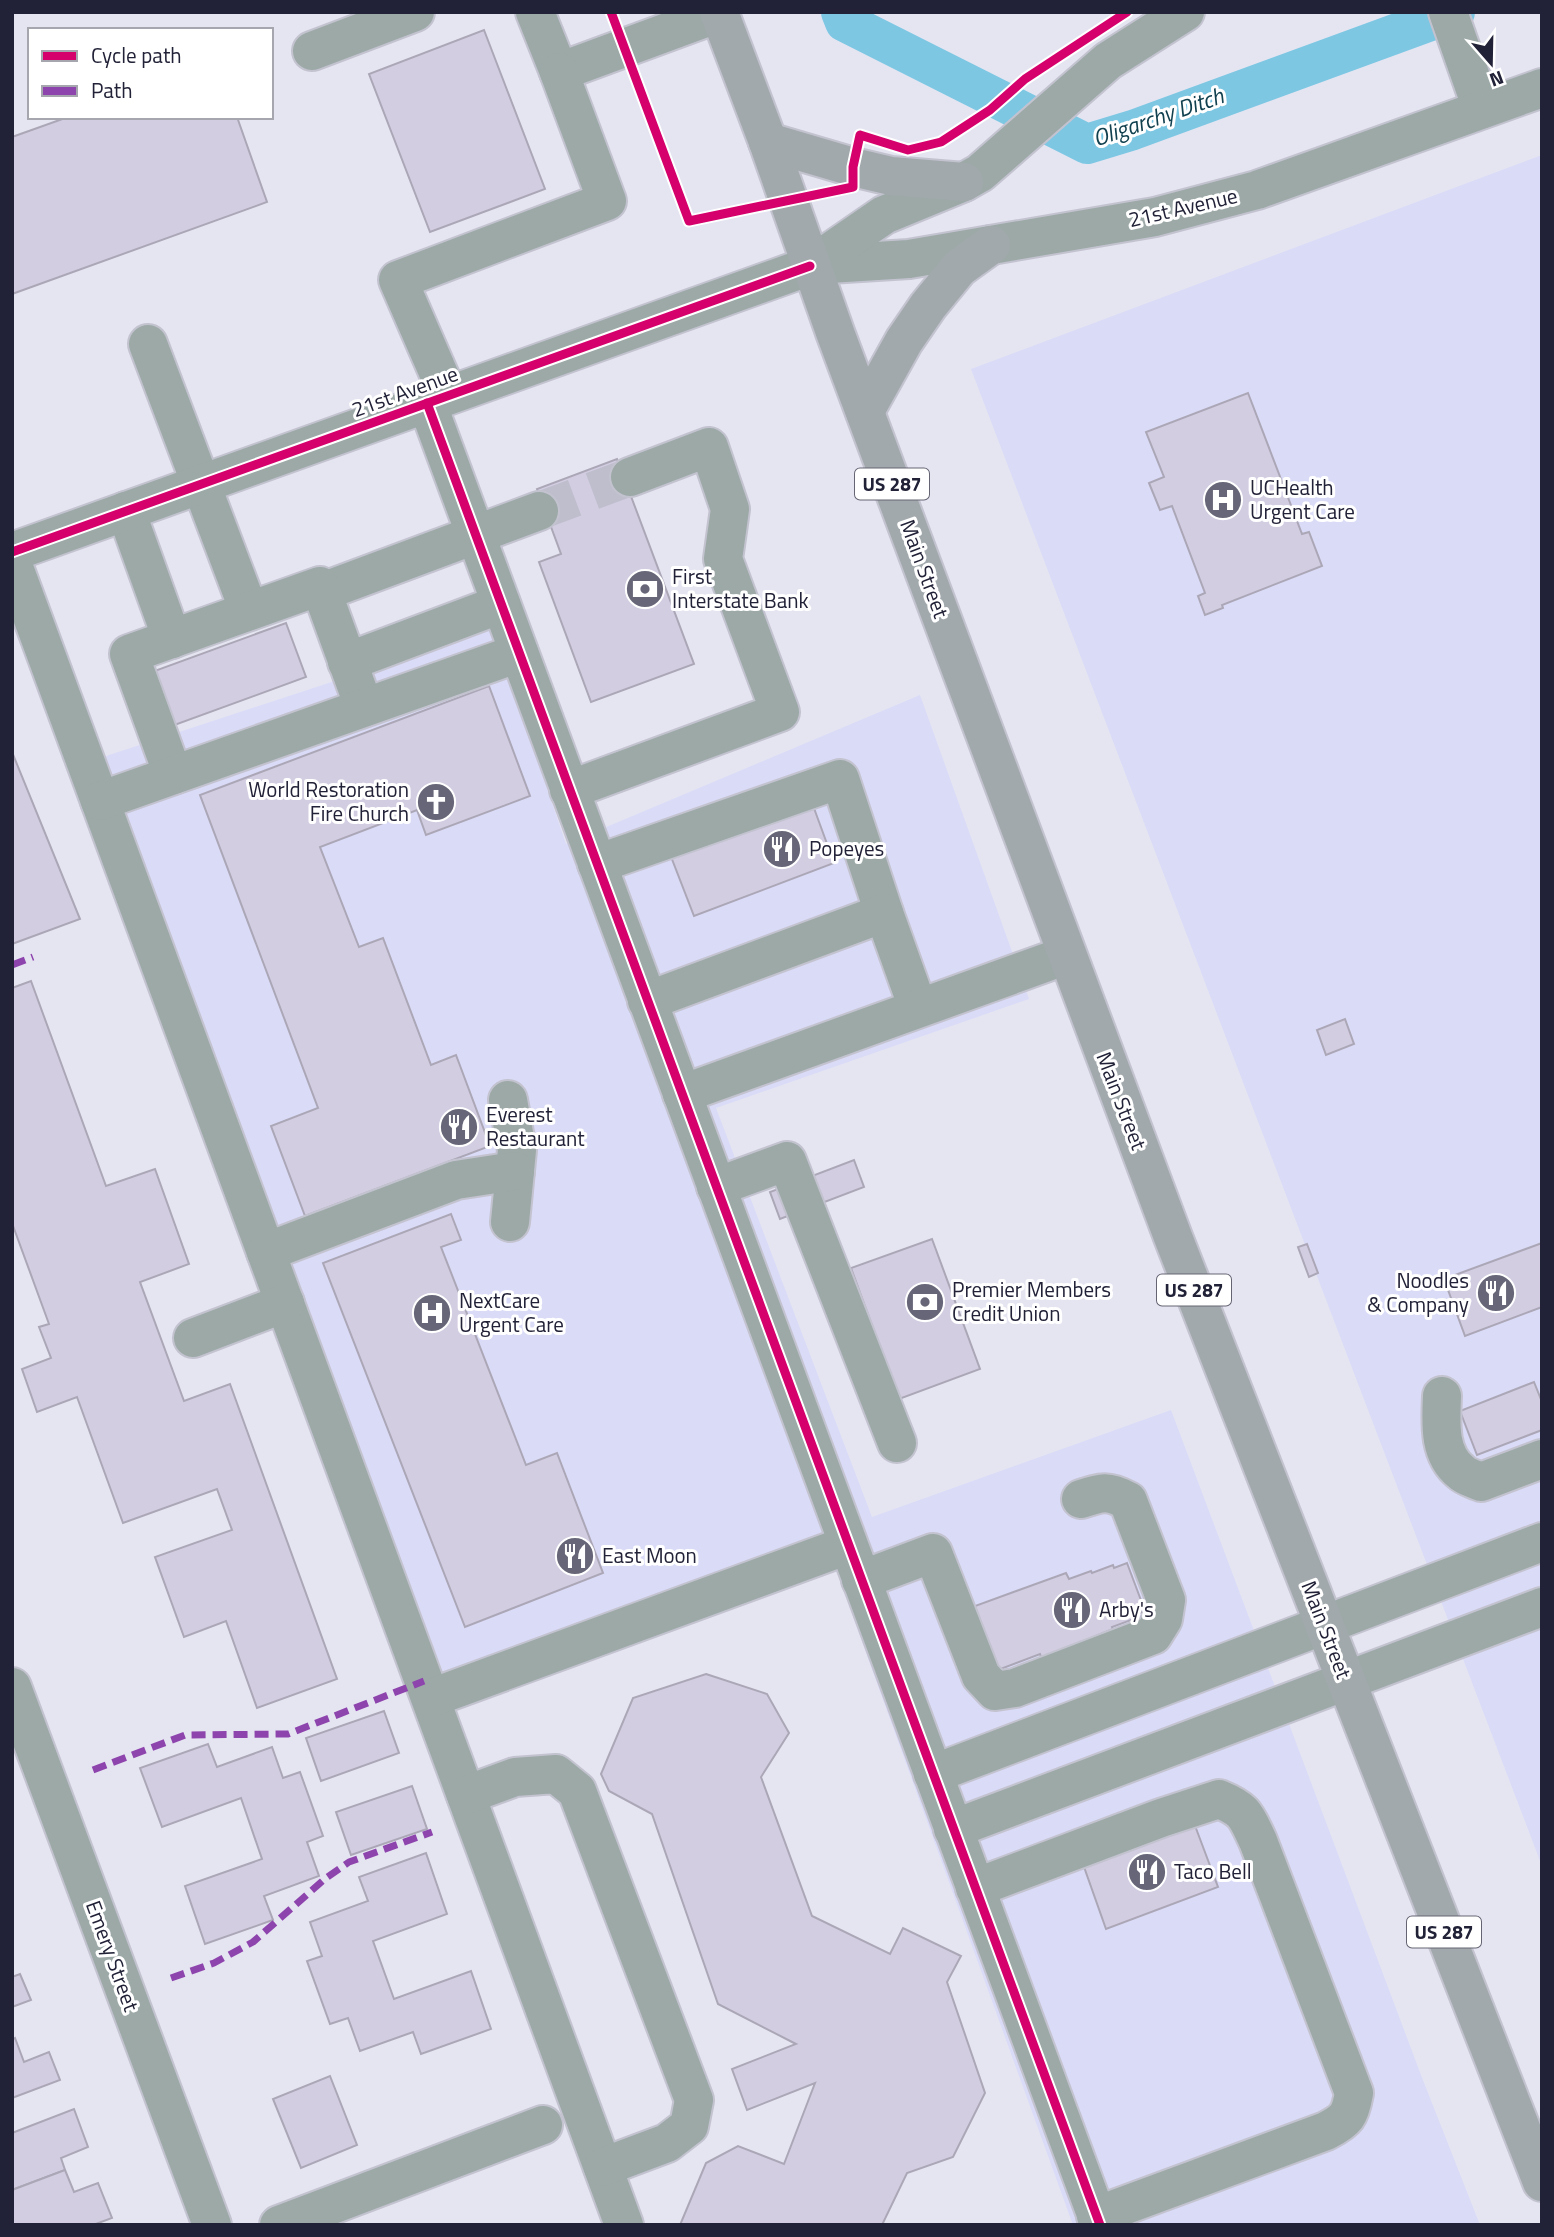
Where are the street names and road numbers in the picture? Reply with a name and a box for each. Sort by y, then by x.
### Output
street label: 21st Avenue [1125,179,1240,235]
street label: 21st Avenue [347,357,462,425]
road number: US 287 [855,468,929,499]
street label: Main Street [892,515,958,623]
street label: Main Street [1089,1047,1156,1155]
road number: US 287 [1157,1274,1231,1306]
street label: Main Street [1294,1576,1361,1684]
street label: Emery Street [78,1896,148,2016]
road number: US 287 [1407,1916,1481,1948]

